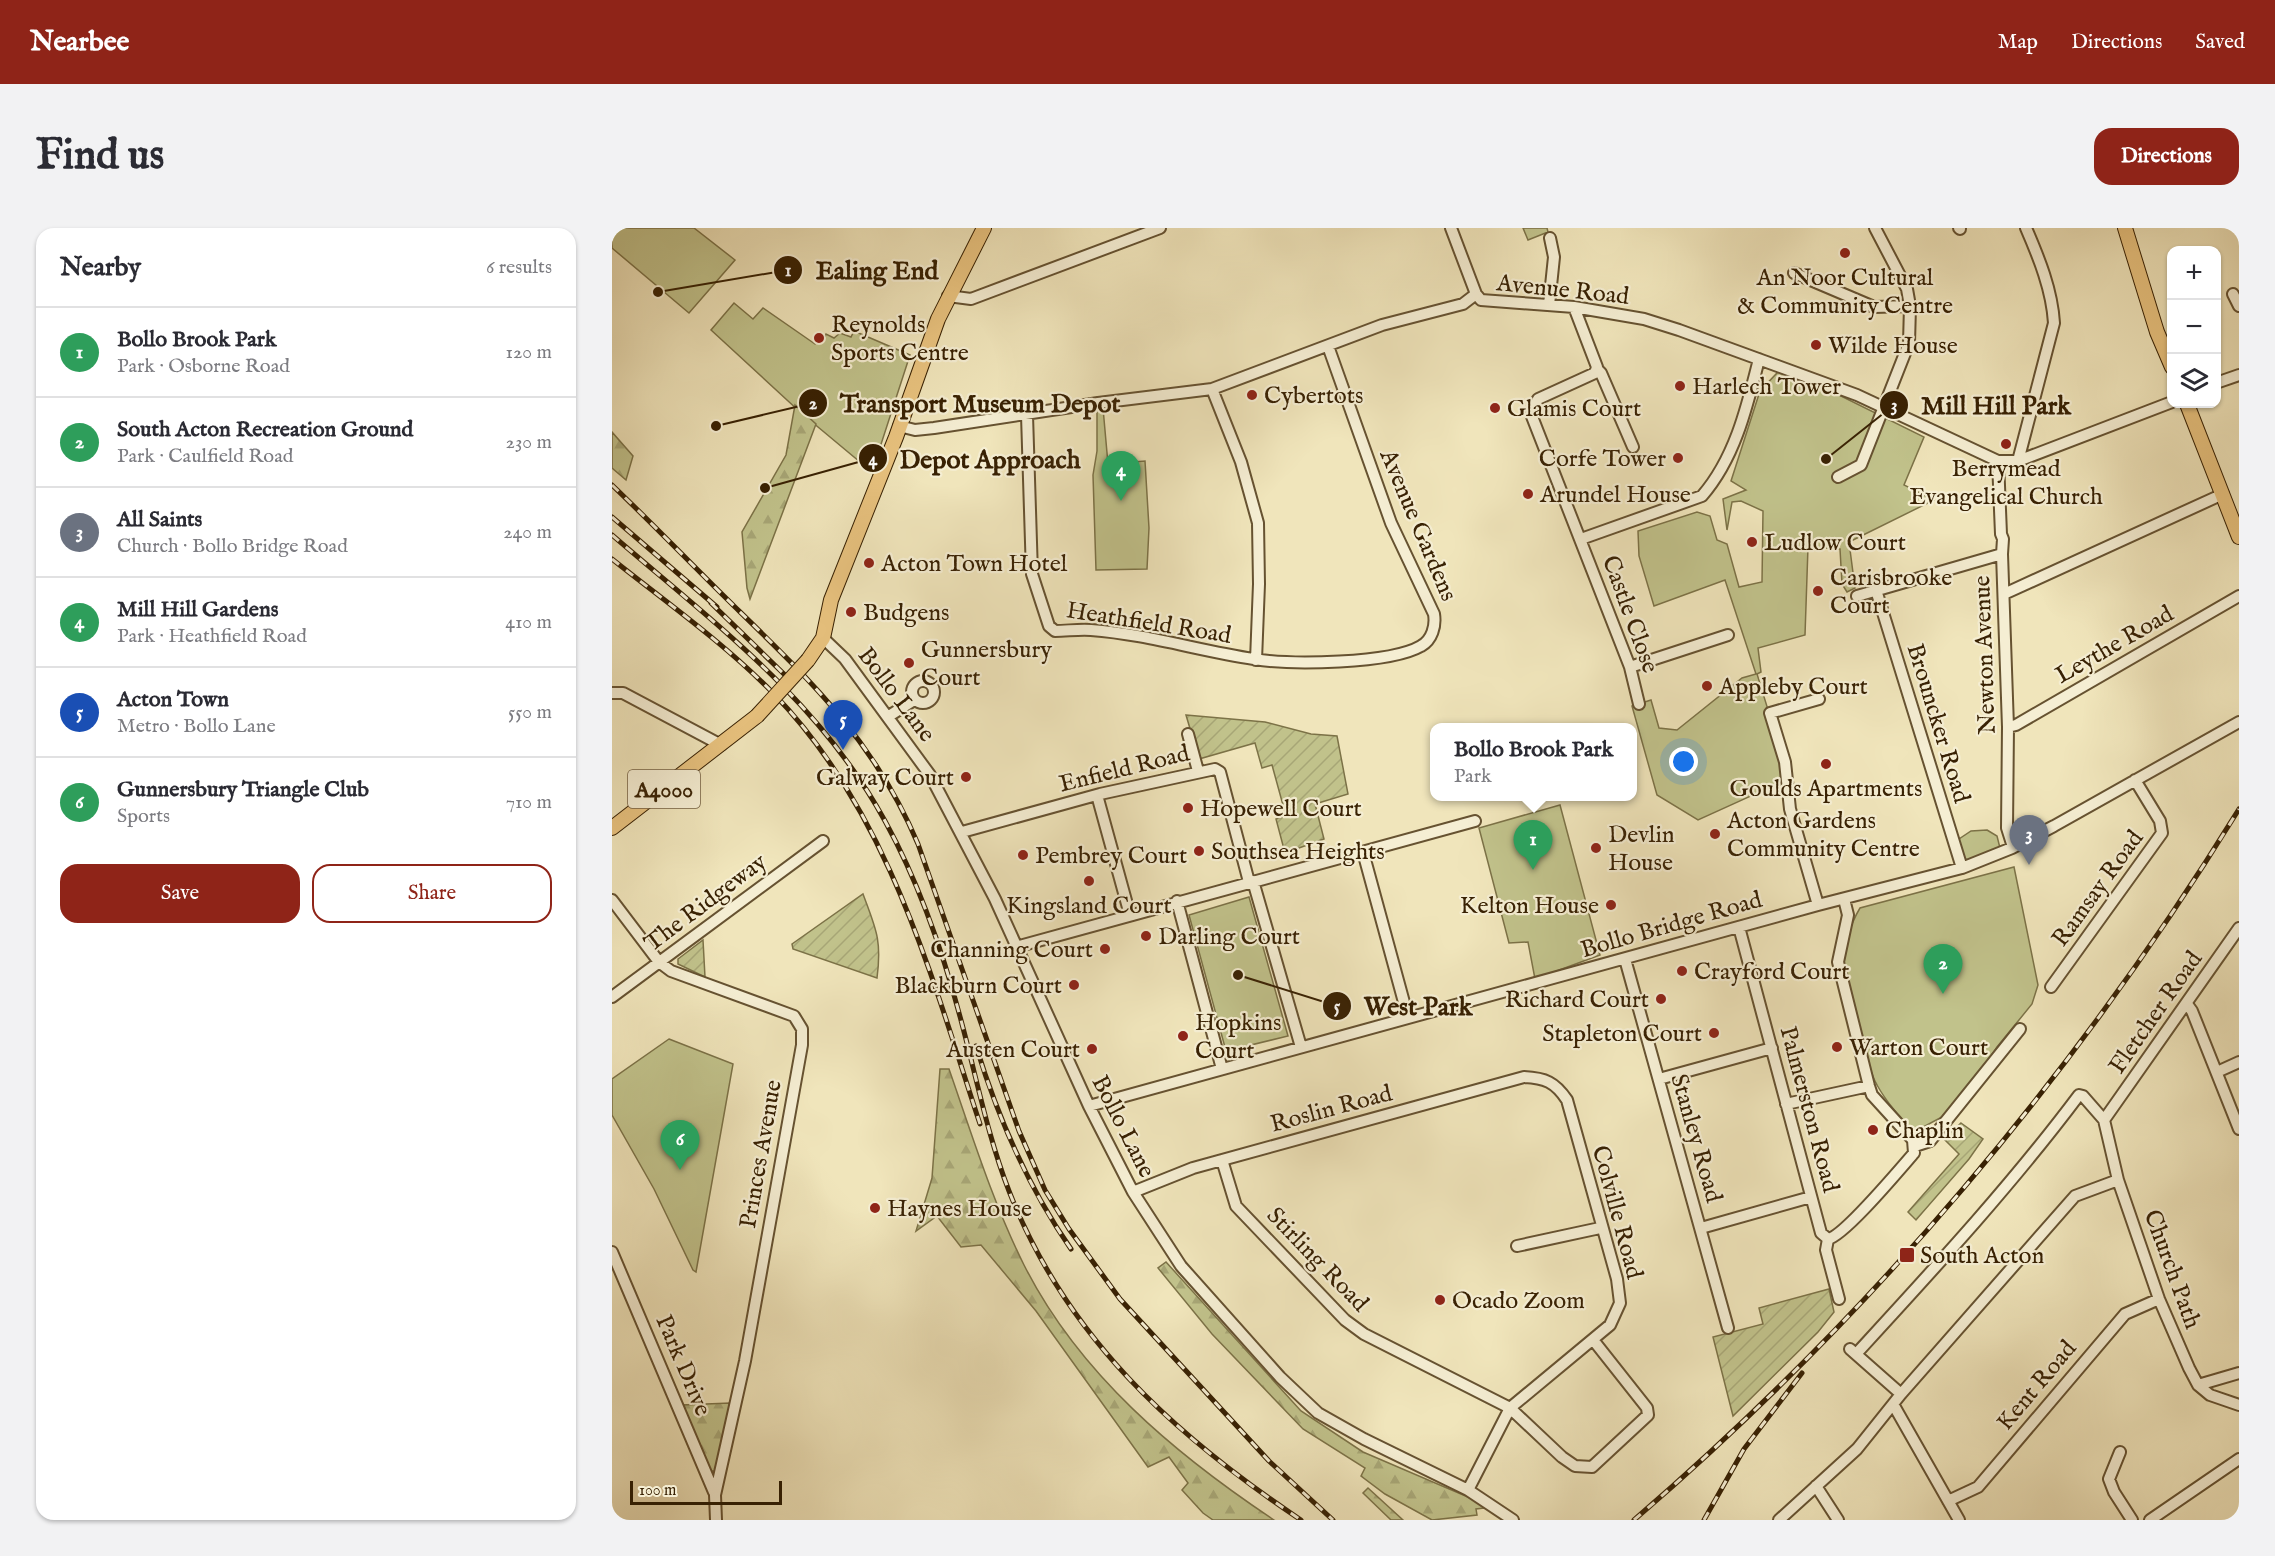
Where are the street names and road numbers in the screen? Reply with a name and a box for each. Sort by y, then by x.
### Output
street label: Avenue Road [1494,268,1631,313]
street label: Avenue Gardens [1371,444,1464,606]
street label: Castle Close [1594,551,1665,678]
street label: Newton Avenue [1967,575,2004,735]
street label: Heathfield Road [1064,595,1234,652]
street label: Leythe Road [2050,599,2180,692]
street label: Brouncker Road [1899,640,1977,807]
street label: Bollo Lane [850,641,942,749]
street label: Enfield Road [1056,738,1193,801]
road number: A4000 [628,770,700,808]
street label: Ramsay Road [2045,824,2151,953]
street label: The Ridgeway [638,847,773,959]
street label: Bollo Bridge Road [1577,885,1766,966]
street label: Fletcher Road [2102,945,2210,1080]
street label: Palmerston Road [1771,1023,1846,1196]
street label: Bollo Lane [1084,1070,1162,1183]
street label: Stanley Road [1662,1070,1729,1207]
street label: Princes Avenue [733,1078,790,1231]
street label: Roslin Road [1267,1078,1396,1141]
street label: Colville Road [1584,1142,1649,1283]
street label: Stirling Road [1259,1201,1375,1319]
street label: Church Path [2136,1206,2208,1334]
street label: Park Drive [647,1310,718,1421]
street label: Kent Road [1990,1334,2084,1438]

